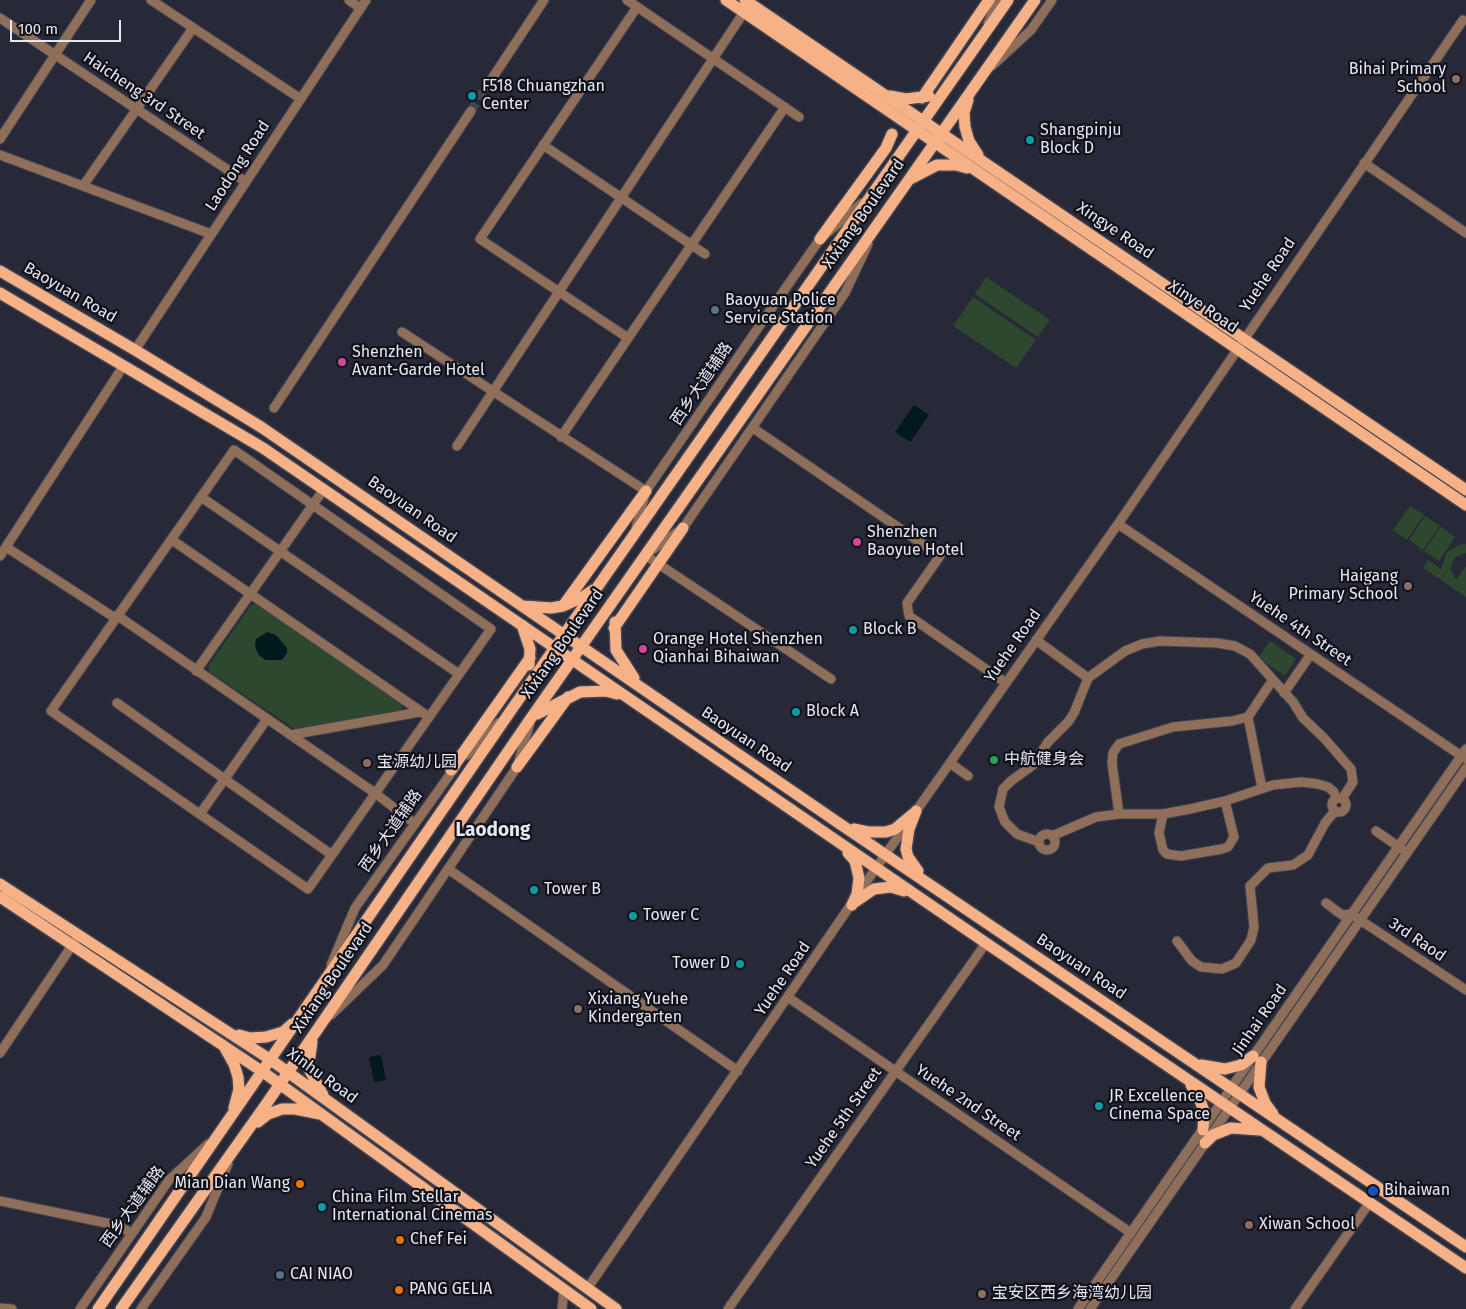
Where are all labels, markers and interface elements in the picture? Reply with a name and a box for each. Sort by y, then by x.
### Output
scale bar [12,10,124,42]
text: 100 m [18,20,58,38]
street label: Haicheng 3rd Street [79,48,209,144]
place label: Bihai Primary School [1349,60,1446,98]
marker: Bihai Primary School [1450,73,1462,85]
place label: F518 Chuangzhan Center [482,77,605,115]
marker: F518 Chuangzhan Center [466,90,478,102]
street label: Laodong Road [202,117,274,215]
place label: Shangpinju Block D [1040,121,1122,159]
marker: Shangpinju Block D [1024,134,1036,146]
street label: Xixiang Boulevard [819,156,909,272]
street label: Xingye Road [1073,198,1157,264]
street label: Yuehe Road [1236,234,1300,316]
street label: Baoyuan Road [20,259,120,327]
street label: Xinye Road [1164,277,1242,337]
place label: Baoyuan Police Service Station [725,291,836,329]
marker: Baoyuan Police Service Station [709,304,721,316]
street label: 西乡大道辅路 [667,339,737,429]
place label: Shenzhen Avant-Garde Hotel [352,343,485,381]
marker: Shenzhen Avant-Garde Hotel [336,356,348,368]
street label: Baoyuan Road [364,472,460,548]
place label: Shenzhen Baoyue Hotel [867,523,964,561]
marker: Shenzhen Baoyue Hotel [851,536,863,548]
place label: Haigang Primary School [1289,567,1398,605]
marker: Haigang Primary School [1402,580,1414,592]
street label: Xixiang Boulevard [518,586,608,702]
street label: Yuehe 4th Street [1245,588,1355,670]
street label: Yuehe Road [981,606,1045,686]
place label: Block B [863,620,916,640]
marker: Block B [847,624,859,636]
place label: Orange Hotel Shenzhen Qianhai Bihaiwan [653,630,823,668]
marker: Orange Hotel Shenzhen Qianhai Bihaiwan [637,643,649,655]
place label: Block A [806,702,859,722]
street label: Baoyuan Road [697,703,795,777]
marker: Block A [790,706,802,718]
place label: 中航健身会 [1004,750,1084,770]
place label: 宝源幼儿园 [377,753,457,773]
marker: 中航健身会 [988,754,1000,766]
marker: 宝源幼儿园 [361,757,373,769]
street label: 西乡大道辅路 [356,786,426,876]
district label: Laodong [456,820,530,842]
place label: Tower B [544,880,601,900]
marker: Tower B [528,884,540,896]
place label: Tower C [643,906,699,926]
marker: Tower C [627,910,639,922]
street label: 3rd Raod [1385,914,1449,966]
street label: Xixiang Boulevard [289,919,377,1037]
street label: Baoyuan Road [1032,930,1130,1004]
street label: Yuehe Road [751,938,815,1020]
place label: Tower D [672,954,730,974]
marker: Tower D [734,958,746,970]
street label: Jinhai Road [1228,981,1292,1059]
place label: Xixiang Yuehe Kindergarten [588,990,688,1028]
marker: Xixiang Yuehe Kindergarten [572,1003,584,1015]
street label: Xinhu Road [283,1044,361,1108]
street label: Yuehe 2nd Street [912,1061,1024,1145]
street label: Yuehe 5th Street [802,1064,886,1172]
place label: JR Excellence Cinema Space [1109,1087,1210,1125]
marker: JR Excellence Cinema Space [1093,1100,1105,1112]
street label: 西乡大道辅路 [97,1163,169,1251]
place label: Mian Dian Wang [174,1174,290,1194]
marker: Mian Dian Wang [294,1178,306,1190]
place label: Bihaiwan [1384,1181,1450,1201]
marker: Bihaiwan [1366,1184,1380,1198]
place label: China Film Stellar International Cinemas [332,1188,492,1226]
marker: China Film Stellar International Cinemas [316,1201,328,1213]
place label: Xiwan School [1259,1215,1355,1235]
marker: Xiwan School [1243,1219,1255,1231]
place label: Chef Fei [410,1230,467,1250]
marker: Chef Fei [394,1234,406,1246]
place label: CAI NIAO [290,1265,353,1285]
marker: CAI NIAO [274,1269,286,1281]
place label: PANG GELIA [409,1280,492,1300]
marker: PANG GELIA [393,1284,405,1296]
place label: 宝安区西乡海湾幼儿园 [992,1284,1152,1304]
marker: 宝安区西乡海湾幼儿园 [976,1288,988,1300]

